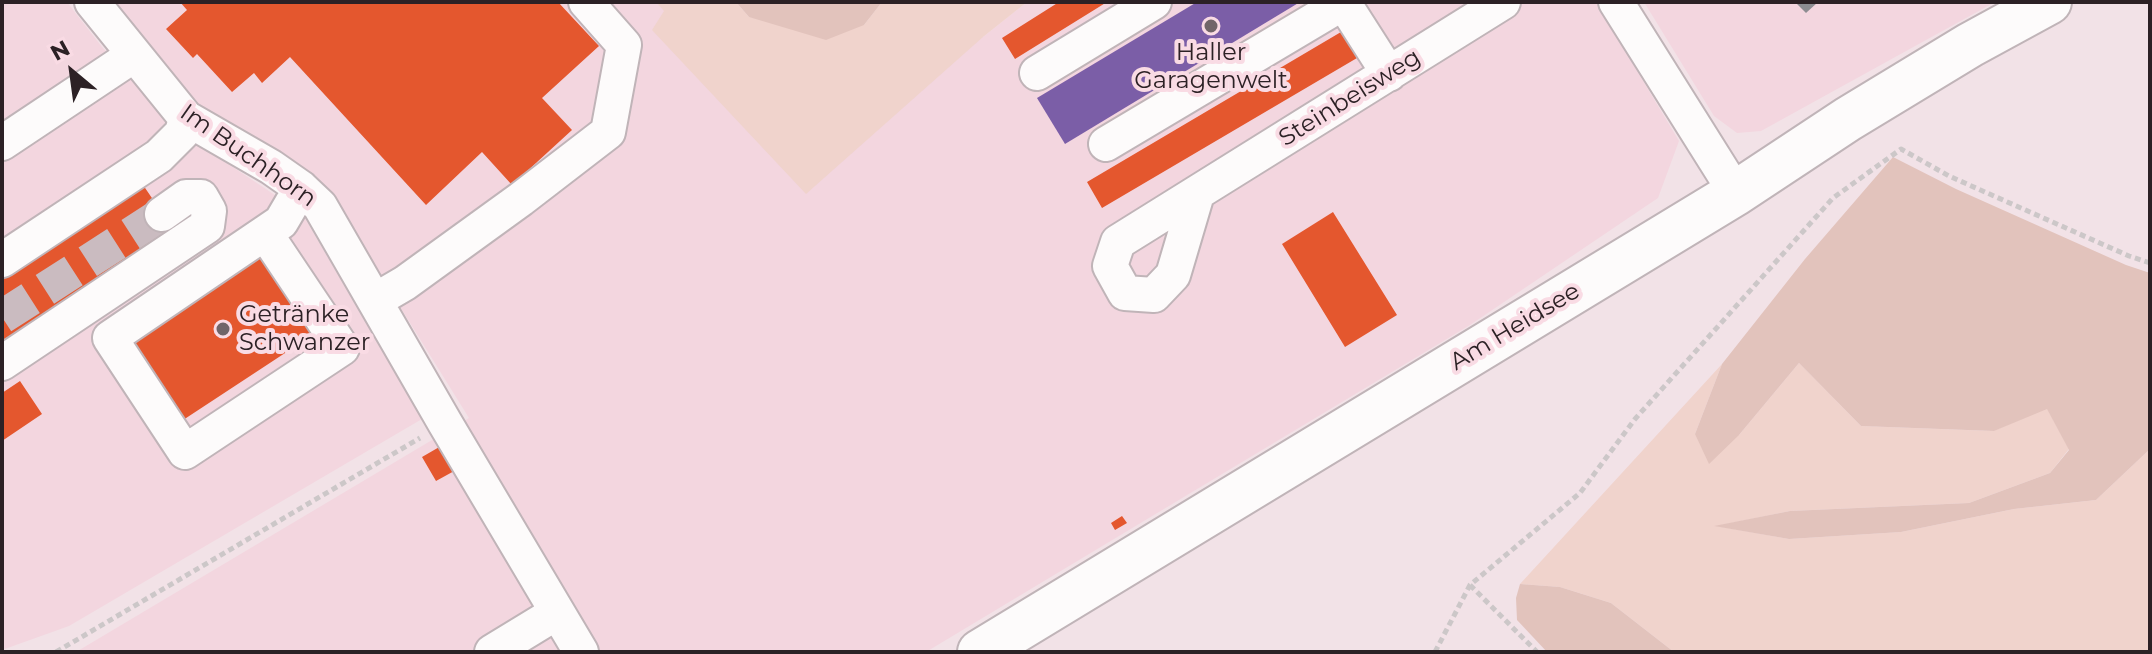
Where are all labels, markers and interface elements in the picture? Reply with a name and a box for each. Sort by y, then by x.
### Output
marker: Haller Garagenwelt [1202,17,1220,35]
north arrow [32,32,112,112]
text: N [46,34,74,67]
place label: Haller Garagenwelt [1134,39,1288,95]
street label: Steinbeisweg [1274,43,1426,153]
street label: Im Buchhorn [174,98,322,214]
street label: Am Heidsee [1445,277,1585,377]
place label: Getränke Schwanzer [239,301,370,357]
marker: Getränke Schwanzer [214,320,232,338]

